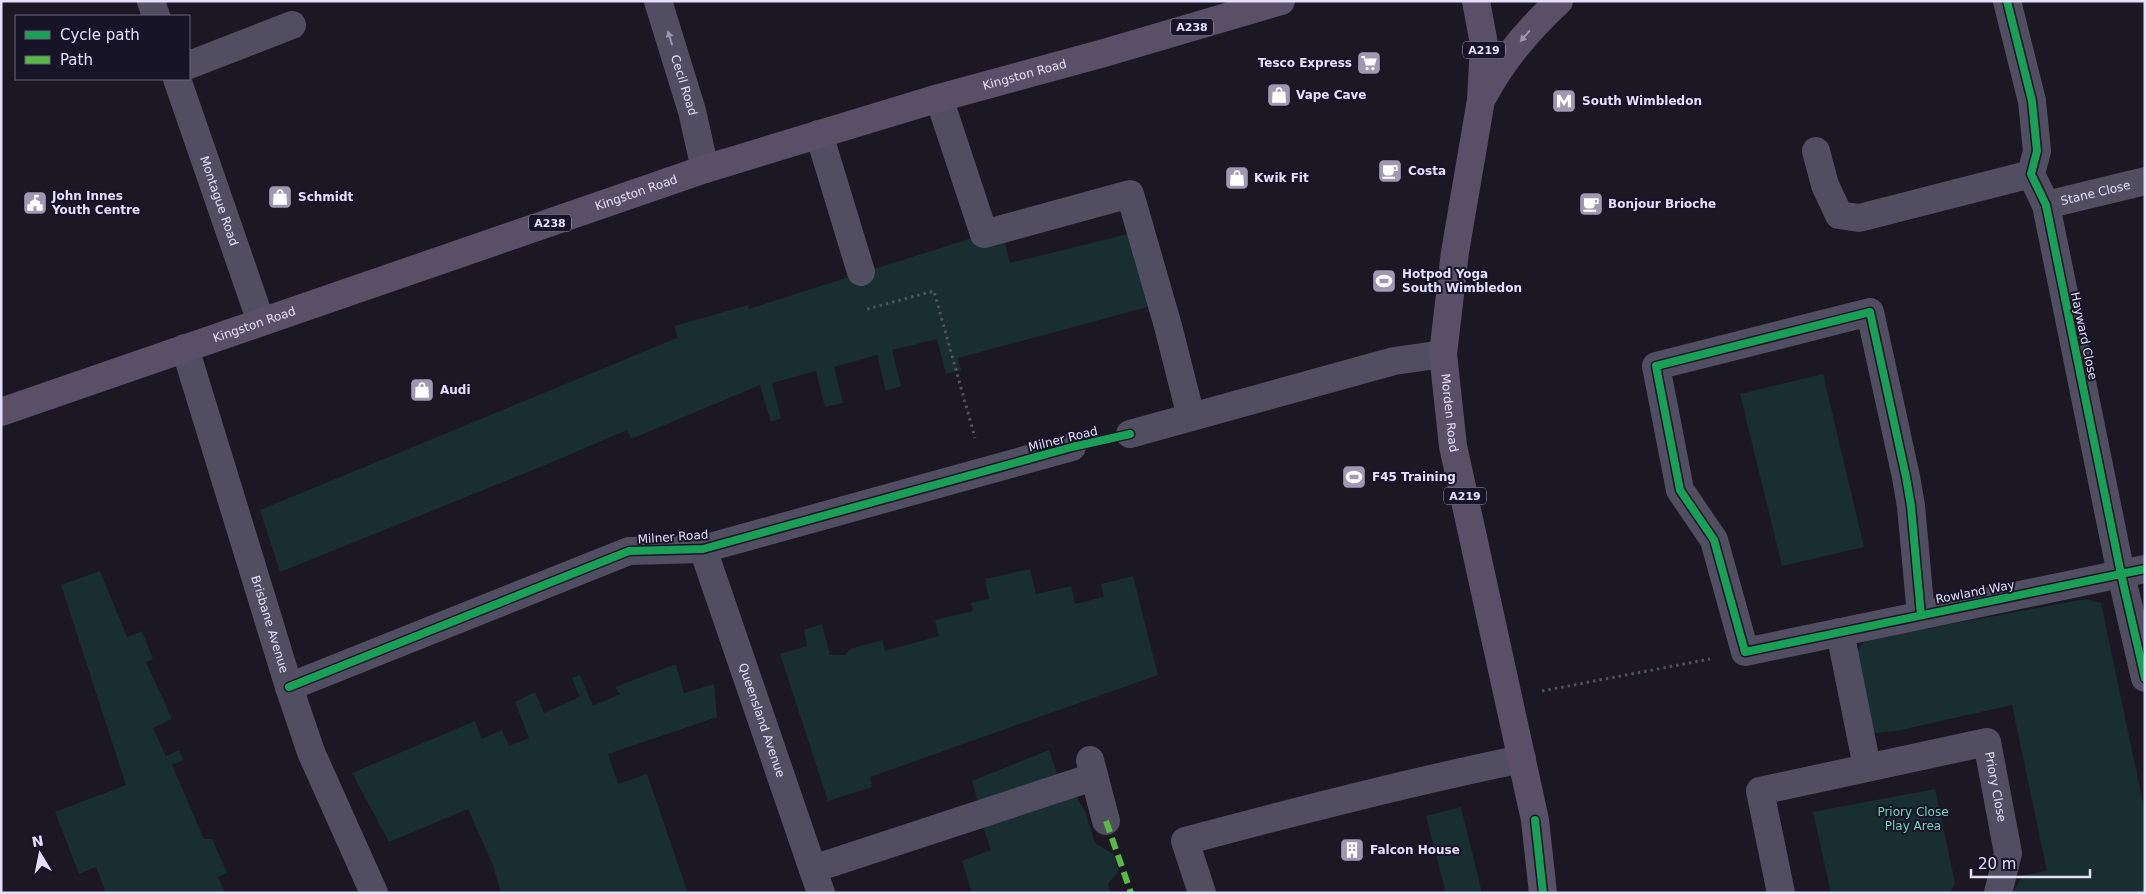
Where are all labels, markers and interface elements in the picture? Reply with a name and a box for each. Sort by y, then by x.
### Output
legend [15,15,190,80]
road number: A238 [1171,18,1213,36]
text: Cycle path [60,26,140,44]
one-way arrow [1520,29,1531,42]
one-way arrow [665,30,673,45]
road number: A219 [1463,42,1505,58]
supermarket icon: Tesco Express [1356,50,1382,76]
text: Path [60,51,93,69]
street label: Cecil Road [668,53,700,117]
place label: Tesco Express [1258,56,1352,70]
street label: Kingston Road [981,57,1068,93]
shop icon: Vape Cave [1266,82,1292,108]
place label: Vape Cave [1296,88,1367,102]
metro station icon: South Wimbledon [1551,88,1577,114]
place label: South Wimbledon [1582,94,1702,108]
street label: Montague Road [197,154,241,248]
cafe icon: Costa [1377,158,1403,184]
place label: Costa [1408,164,1446,178]
shop icon: Kwik Fit [1224,165,1250,191]
place label: Kwik Fit [1254,171,1309,185]
street label: Kingston Road [593,172,679,213]
street label: Stane Close [2059,178,2132,208]
shop icon: Schmidt [267,184,293,210]
place label: John Innes Youth Centre [51,189,140,217]
public building icon: John Innes Youth Centre [22,190,48,216]
place label: Schmidt [298,190,354,204]
cafe icon: Bonjour Brioche [1578,191,1604,217]
place label: Bonjour Brioche [1608,197,1716,211]
road number: A238 [529,214,571,232]
place label: Hotpod Yoga South Wimbledon [1402,267,1522,295]
sports icon: Hotpod Yoga South Wimbledon [1371,268,1397,294]
street label: Hayward Close [2068,291,2100,381]
street label: Kingston Road [211,304,297,345]
street label: Morden Road [1438,373,1461,454]
shop icon: Audi [409,377,435,403]
place label: Audi [440,383,471,397]
street label: Milner Road [1027,424,1099,454]
sports icon: F45 Training [1341,464,1367,490]
place label: F45 Training [1372,470,1456,484]
road number: A219 [1444,488,1486,504]
street label: Milner Road [637,528,709,546]
street label: Brisbane Avenue [248,574,291,675]
street label: Rowland Way [1934,577,2016,607]
street label: Queensland Avenue [736,661,788,779]
street label: Priory Close [1982,751,2009,823]
park label: Priory Close Play Area [1877,805,1949,833]
north arrow [15,829,65,879]
text: N [31,832,45,850]
building icon: Falcon House [1339,837,1365,863]
place label: Falcon House [1370,843,1460,857]
scale bar [1971,846,2090,878]
text: 20 m [1978,855,2016,873]

